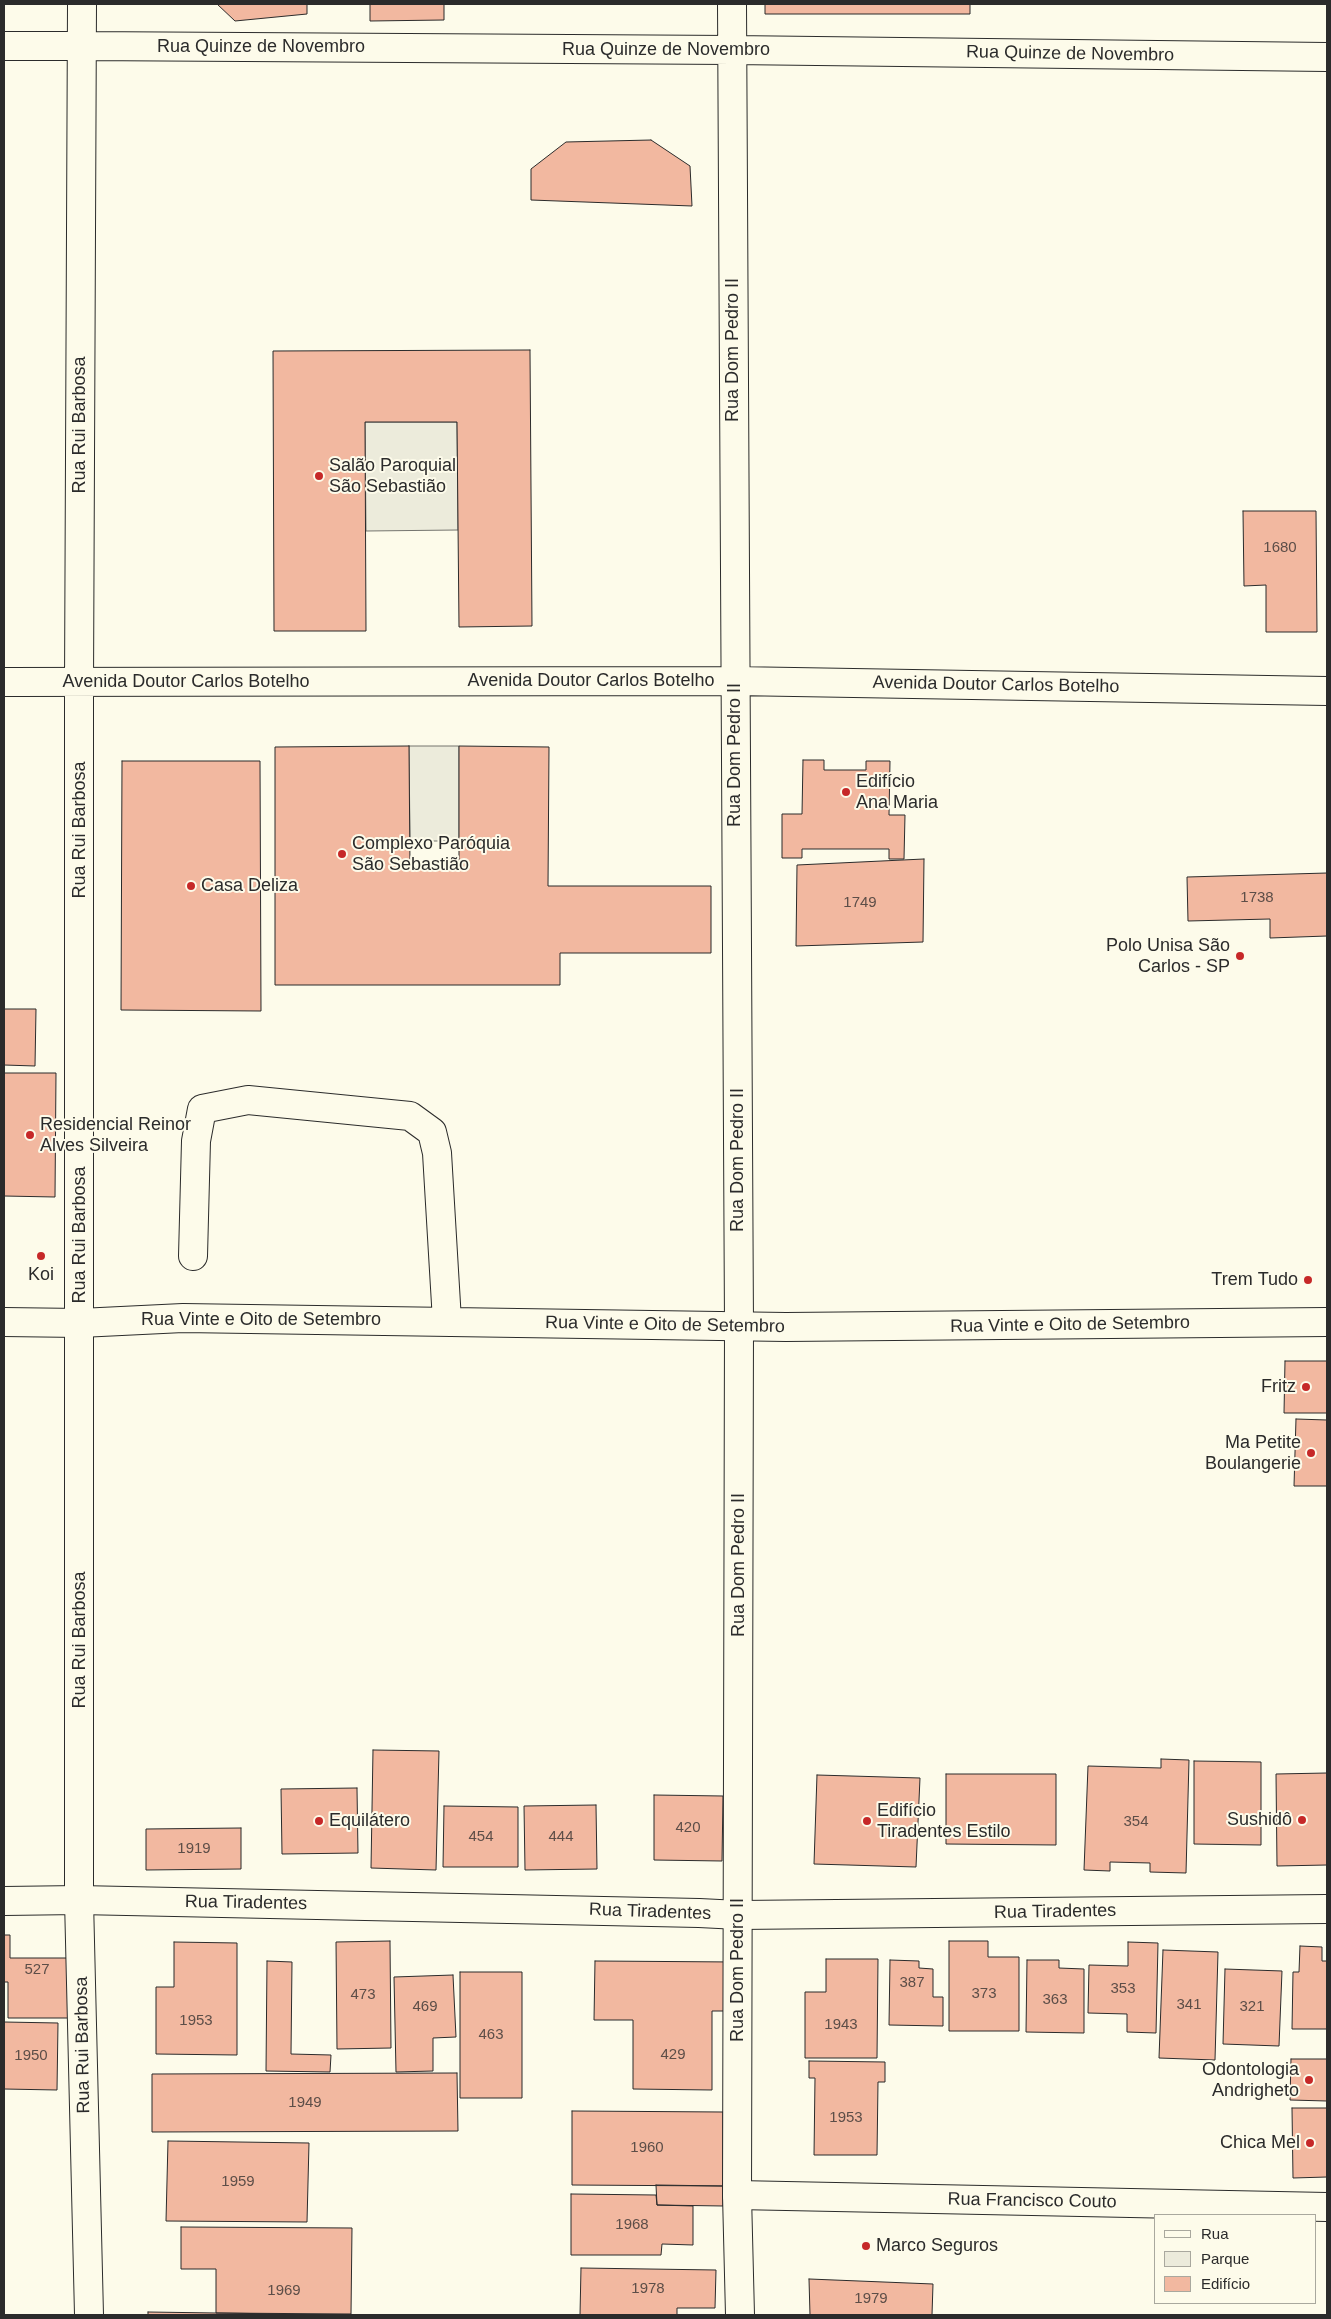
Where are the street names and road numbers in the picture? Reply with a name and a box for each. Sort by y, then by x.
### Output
street label: Rua Quinze de Novembro [157,36,365,58]
street label: Rua Quinze de Novembro [562,39,770,61]
street label: Rua Quinze de Novembro [966,41,1174,67]
street label: Rua Dom Pedro II [722,278,744,422]
street label: Rua Rui Barbosa [69,356,91,494]
street label: Avenida Doutor Carlos Botelho [468,670,714,692]
street label: Avenida Doutor Carlos Botelho [63,671,309,693]
street label: Avenida Doutor Carlos Botelho [872,672,1120,698]
street label: Rua Dom Pedro II [724,683,746,827]
street label: Rua Rui Barbosa [69,761,91,899]
street label: Rua Dom Pedro II [727,1088,749,1232]
street label: Rua Rui Barbosa [69,1166,91,1304]
street label: Rua Vinte e Oito de Setembro [141,1309,381,1331]
street label: Rua Vinte e Oito de Setembro [545,1312,785,1338]
street label: Rua Vinte e Oito de Setembro [950,1312,1190,1338]
street label: Rua Dom Pedro II [728,1493,750,1637]
street label: Rua Rui Barbosa [69,1571,91,1709]
street label: Rua Tiradentes [185,1891,307,1915]
street label: Rua Dom Pedro II [727,1898,749,2042]
street label: Rua Tiradentes [588,1899,712,1925]
street label: Rua Tiradentes [994,1900,1116,1924]
street label: Rua Rui Barbosa [71,1976,95,2114]
street label: Rua Francisco Couto [947,2189,1117,2213]

